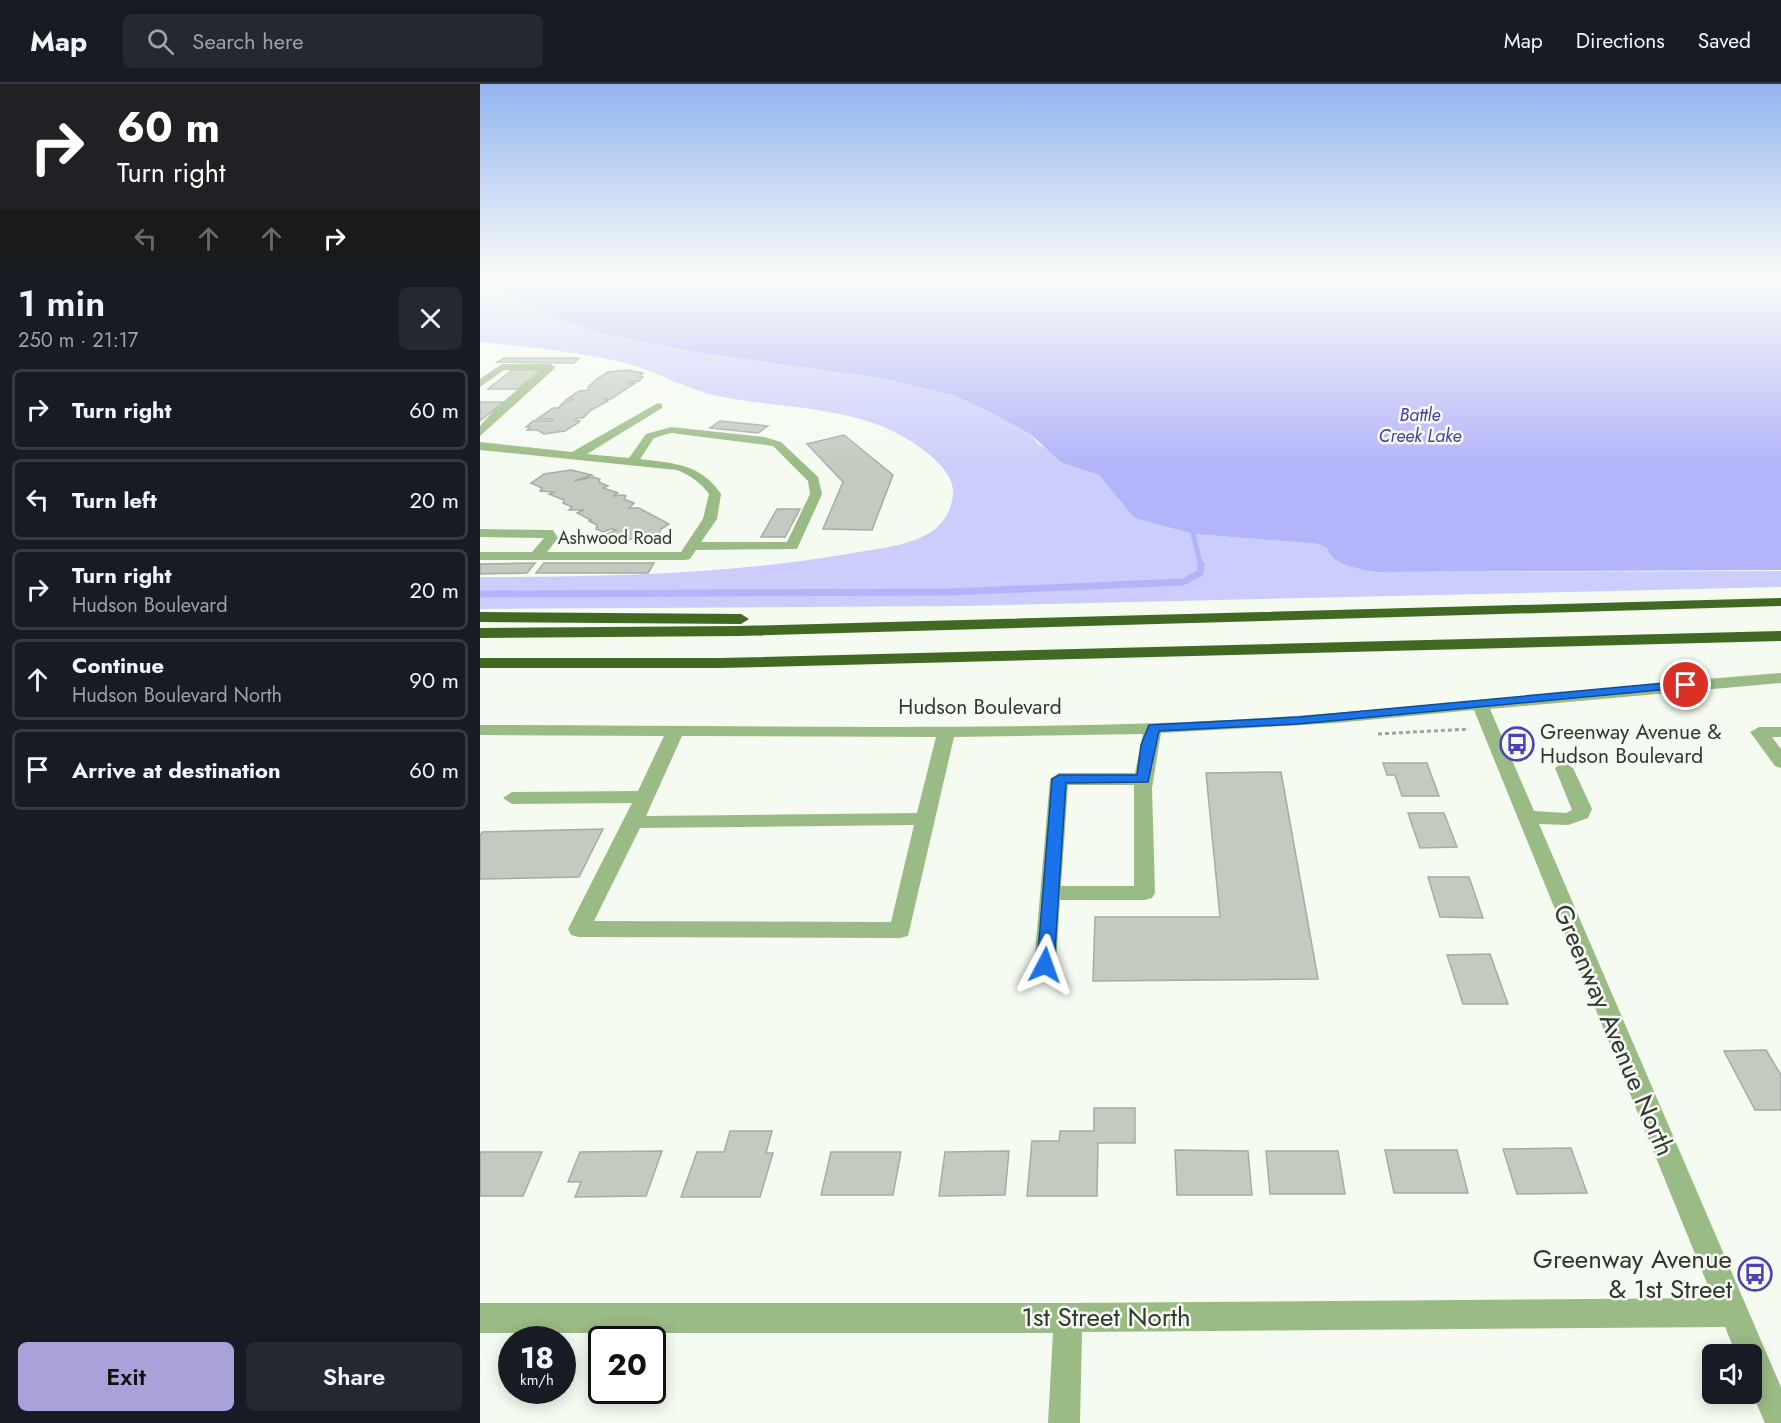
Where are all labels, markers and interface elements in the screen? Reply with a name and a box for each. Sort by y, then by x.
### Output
search box [123,14,543,68]
text: Map [30,21,87,62]
icon: search [144,25,177,58]
text: Search here [192,25,304,57]
text: Map [1504,26,1543,56]
text: Directions [1576,26,1665,56]
text: Saved [1698,26,1751,56]
text: 60 m [117,97,220,158]
icon: right [18,108,96,186]
text: Turn right [117,153,225,192]
icon: left [129,222,162,255]
icon: ahead [192,222,225,255]
icon: ahead [255,222,288,255]
icon: right [318,222,351,255]
text: 1 min [18,277,105,329]
button: close [399,287,462,350]
text: 250 m · 21:17 [18,326,138,355]
icon: right [21,393,54,426]
text: Turn right [72,394,172,426]
text: 60 m [409,394,459,426]
water label: Battle Creek Lake [1378,402,1462,449]
icon: left [21,483,54,516]
text: Turn left [72,484,157,516]
text: 20 m [410,484,459,516]
street label: Ashwood Road [558,525,672,551]
text: Turn right [72,559,172,591]
icon: right [21,573,54,606]
text: 20 m [410,574,459,606]
text: Hudson Boulevard [72,591,228,620]
text: Continue [72,649,164,681]
pin [1660,659,1711,710]
icon: ahead [21,663,54,696]
text: 90 m [409,664,459,696]
icon: arrive [1669,668,1702,701]
text: Hudson Boulevard North [72,681,282,710]
street label: Hudson Boulevard [898,692,1062,722]
place label: Greenway Avenue & Hudson Boulevard [1540,717,1721,771]
bus stop icon: Greenway Avenue & Hudson Boulevard [1499,726,1535,762]
icon: arrive [21,753,54,786]
text: Arrive at destination [72,754,281,786]
text: 60 m [409,754,459,786]
street label: Greenway Avenue North [1544,898,1684,1162]
position arrow [1013,933,1077,997]
place label: Greenway Avenue & 1st Street [1533,1240,1733,1308]
bus stop icon: Greenway Avenue & 1st Street [1737,1256,1773,1292]
street label: 1st Street North [1021,1298,1191,1336]
speed limit sign: 20 [588,1326,666,1404]
text: 18 [520,1336,554,1379]
button: Exit [18,1342,234,1411]
button: Share [246,1342,462,1411]
map controls [1702,1344,1762,1404]
button: sound [1702,1344,1762,1404]
text: km/h [520,1369,554,1391]

